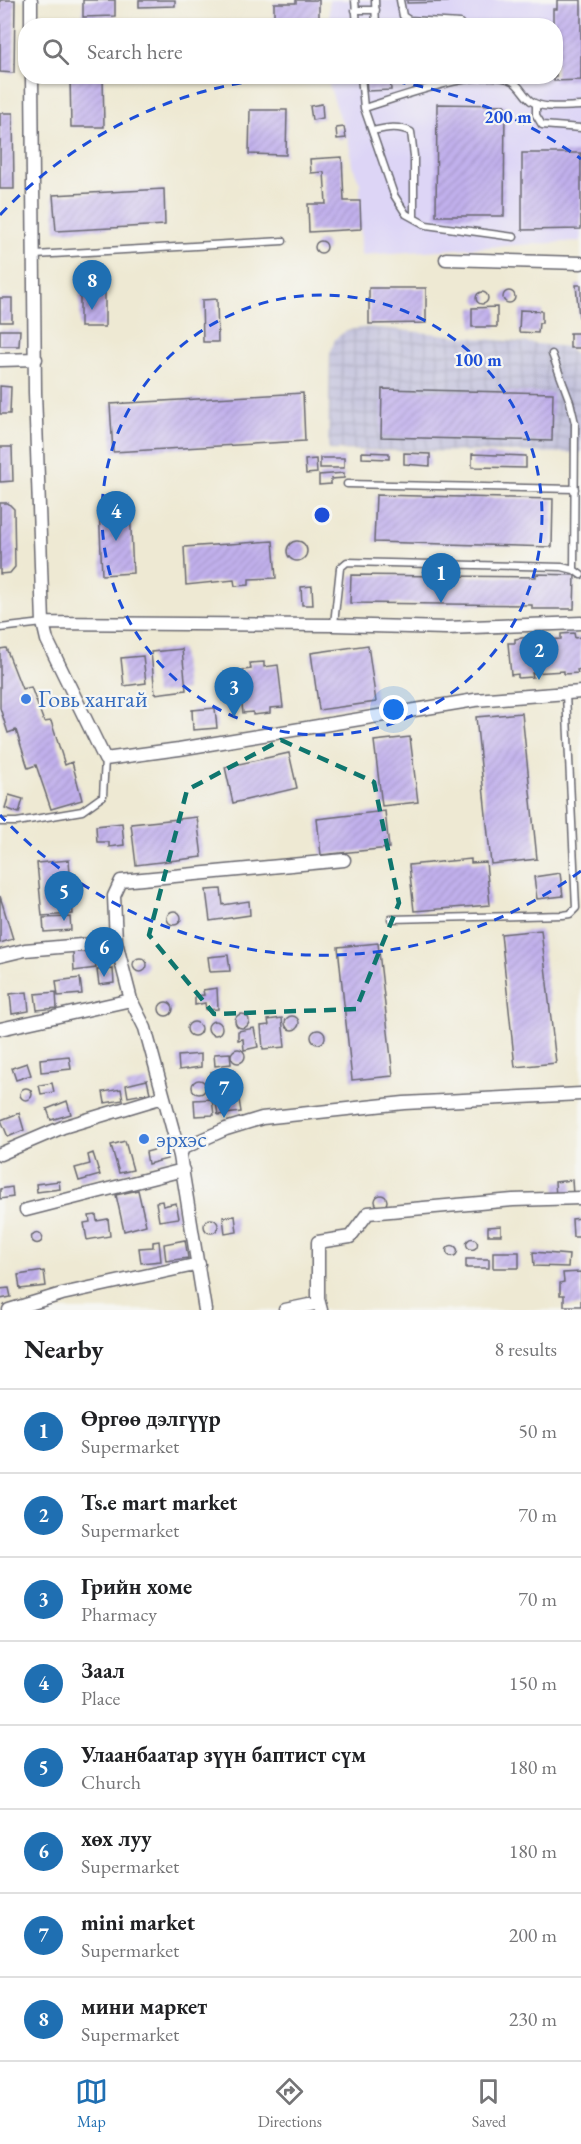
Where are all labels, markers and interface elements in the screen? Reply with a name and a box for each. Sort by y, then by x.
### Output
search box [18,18,563,84]
icon: search [39,35,72,68]
text: Search here [87,37,182,66]
text: 200 m [484,105,532,128]
pin: 8 [72,260,112,310]
text: 100 m [454,348,502,371]
pin: 4 [96,492,136,541]
centre of rings [312,505,332,525]
pin: 1 [422,554,460,603]
pin: 2 [520,630,558,680]
pin: 3 [214,668,254,717]
place label: Говь хангай [38,683,148,714]
marker: Говь хангай [19,692,33,706]
your location [379,695,408,724]
pin: 5 [44,872,84,921]
pin: 6 [84,928,124,977]
pin: 7 [204,1068,244,1118]
place label: эрхэс [156,1123,207,1154]
marker: эрхэс [137,1132,151,1146]
text: Nearby [24,1332,104,1366]
text: 8 results [494,1336,557,1362]
text: Өргөө дэлгүүр [81,1404,221,1433]
text: 1 [38,1418,49,1444]
text: 50 m [518,1418,557,1444]
text: Supermarket [81,1433,179,1459]
text: Ts.e mart market [81,1488,237,1517]
text: 2 [38,1502,49,1528]
text: 70 m [518,1502,557,1528]
text: Supermarket [81,1517,179,1543]
text: Грийн хоме [81,1572,192,1601]
text: 3 [38,1586,49,1612]
text: 70 m [518,1586,557,1612]
text: Pharmacy [81,1601,157,1627]
text: Заал [81,1656,125,1685]
text: 4 [38,1670,49,1696]
text: 150 m [509,1670,557,1696]
text: Place [81,1685,120,1711]
text: Улаанбаатар зүүн баптист сүм [81,1740,366,1769]
text: 5 [38,1754,49,1780]
text: 180 m [509,1754,557,1780]
text: Church [81,1769,141,1795]
text: хөх луу [81,1824,152,1853]
text: 6 [38,1838,49,1864]
text: 180 m [509,1838,557,1864]
text: Supermarket [81,1853,179,1879]
text: mini market [81,1908,195,1937]
text: 7 [38,1922,49,1948]
text: 200 m [509,1922,557,1948]
text: Supermarket [81,1937,179,1963]
text: мини маркет [81,1992,207,2021]
text: 8 [38,2006,49,2032]
text: 230 m [509,2006,557,2032]
text: Supermarket [81,2021,179,2047]
tab: Map [75,2075,108,2132]
tab: Directions [258,2075,322,2132]
tab: Saved [472,2075,506,2132]

